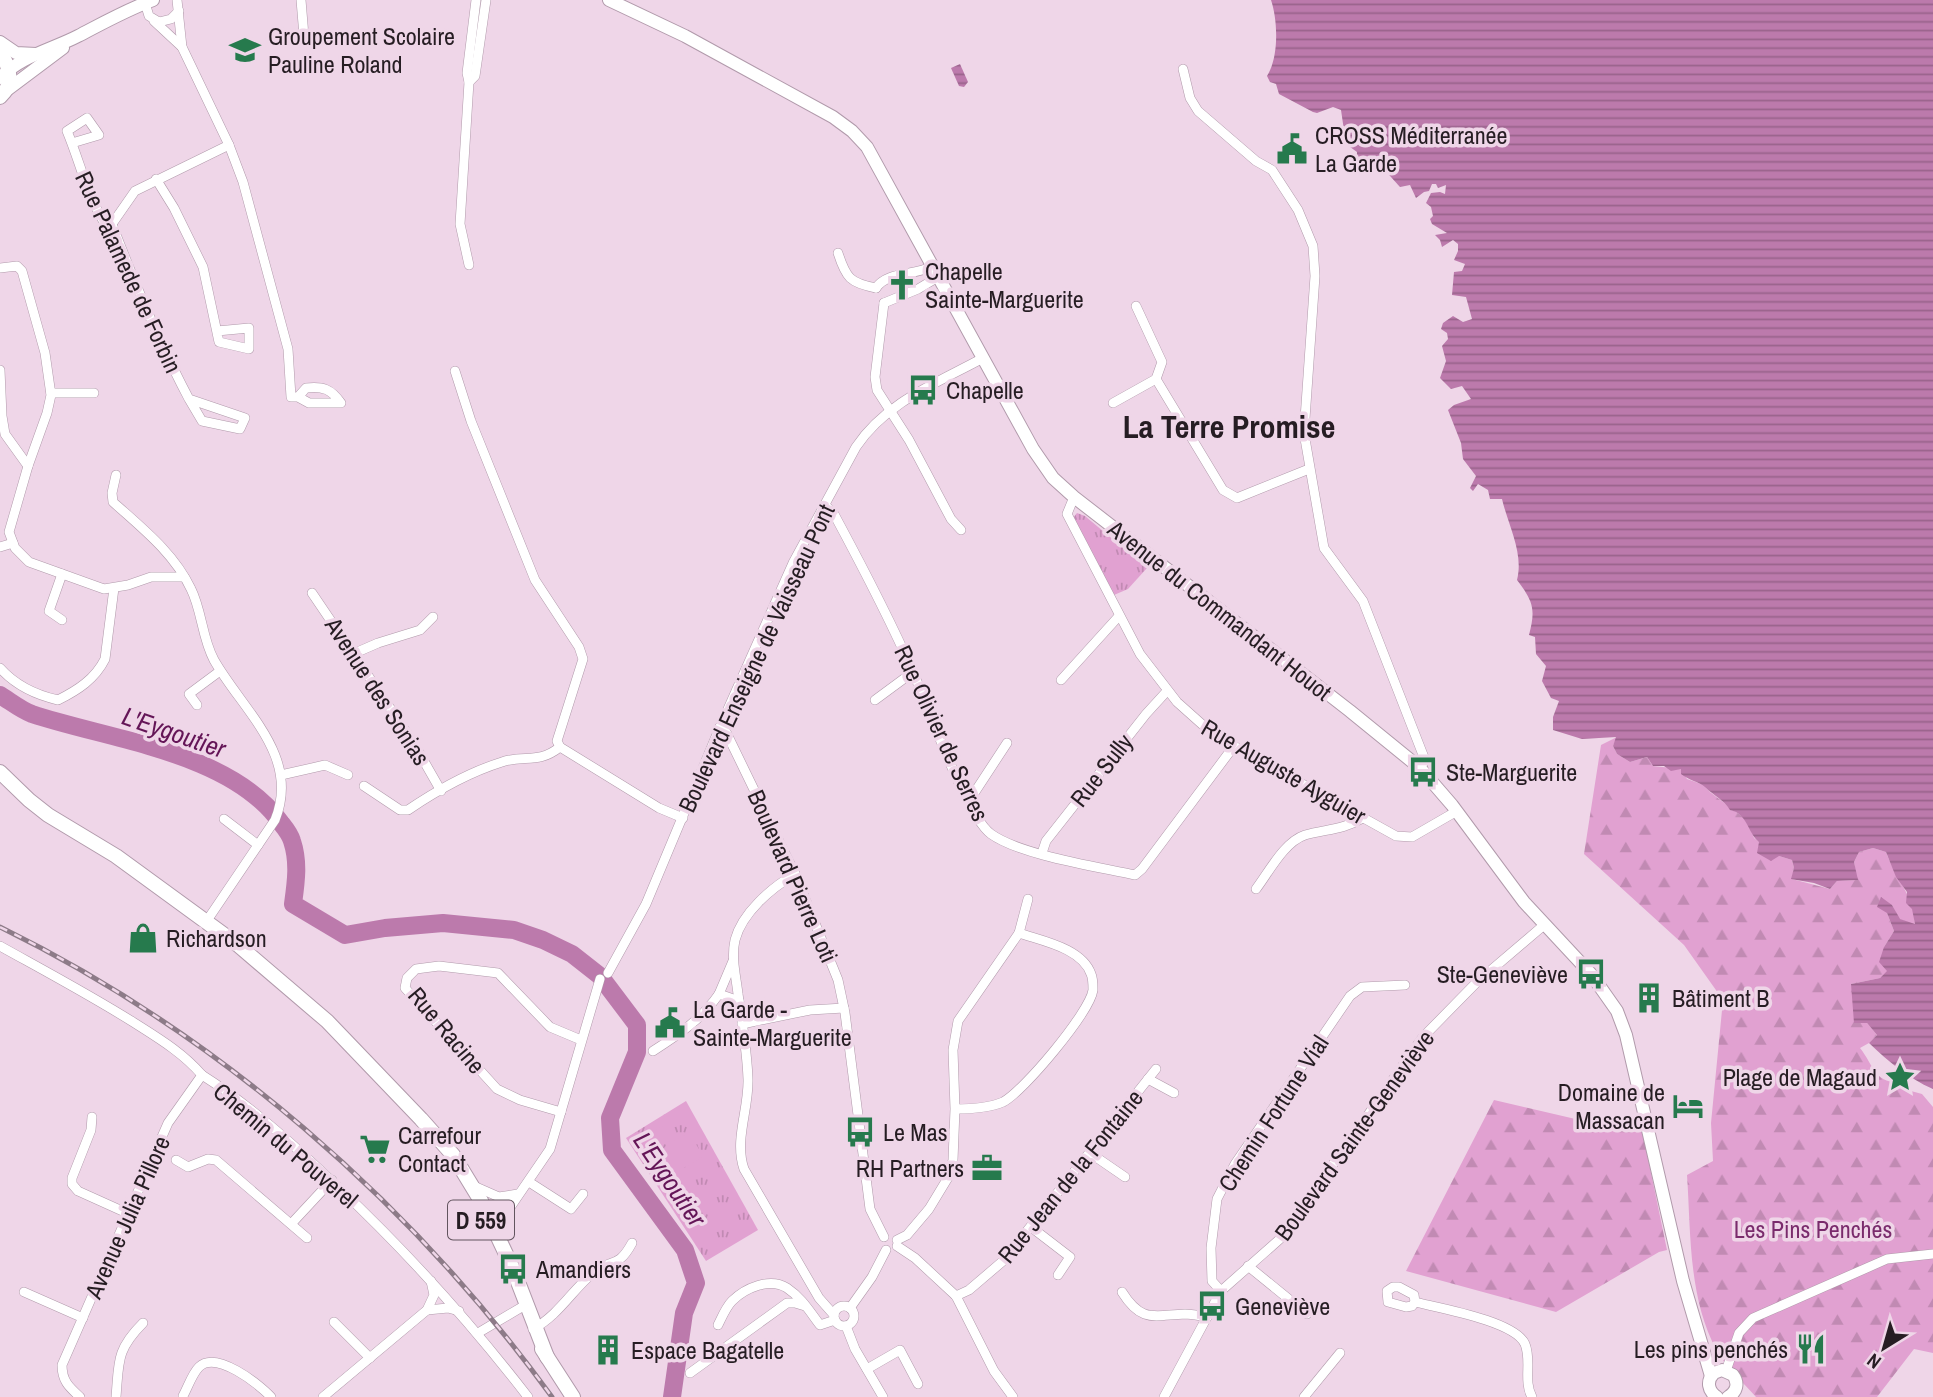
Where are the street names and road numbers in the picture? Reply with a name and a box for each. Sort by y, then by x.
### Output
street label: Rue Palamede de Forbin [68,166,190,378]
street label: Boulevard Enseigne de Vaisseau Pont [670,498,842,817]
street label: Avenue du Commandant Houot [1101,512,1339,708]
street label: Avenue des Sonias [318,610,438,771]
street label: Rue Olivier de Serres [887,640,997,826]
street label: Rue Auguste Ayguier [1196,711,1372,831]
street label: Rue Sully [1062,727,1140,813]
street label: Boulevard Pierre Loti [741,785,845,967]
street label: Rue Racine [401,980,493,1080]
street label: Boulevard Sainte-Geneviève [1267,1023,1441,1247]
street label: Chemin Fortune Vial [1210,1029,1336,1197]
street label: Chemin du Pouverel [207,1075,365,1215]
street label: Rue Jean de la Fontaine [990,1083,1150,1269]
street label: Avenue Julia Pillore [76,1131,177,1304]
road number: D 559 [448,1200,514,1240]

